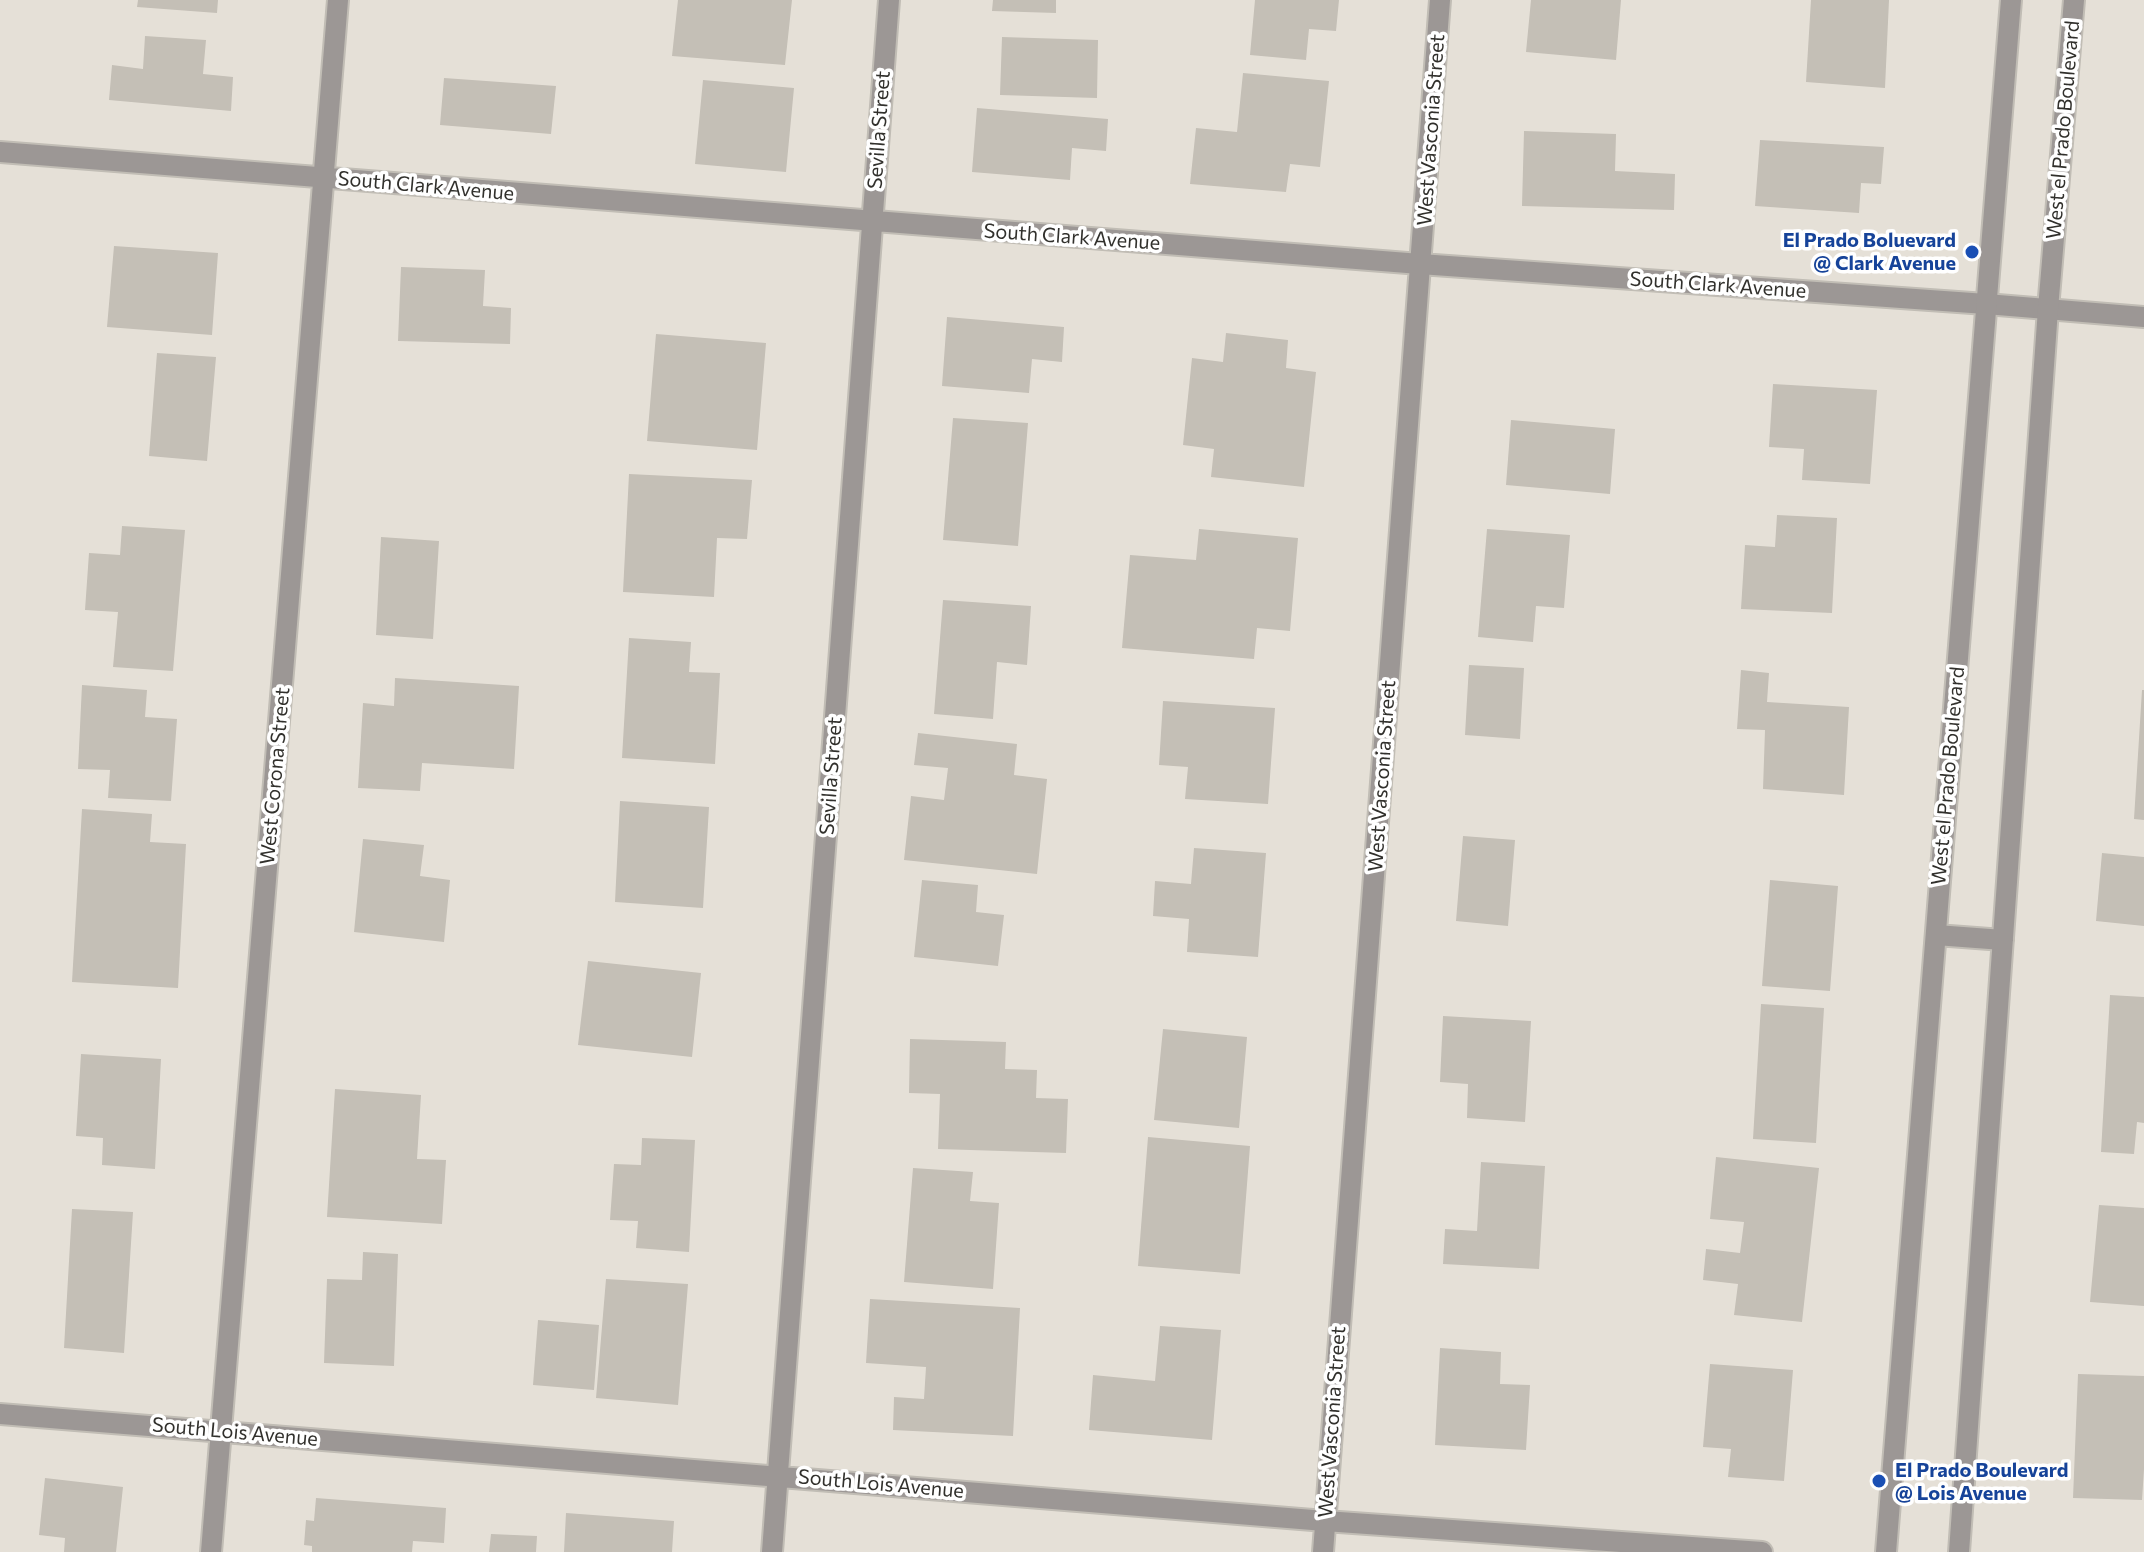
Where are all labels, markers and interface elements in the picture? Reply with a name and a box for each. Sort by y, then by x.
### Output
street label: West el Prado Boulevard [2041,20,2085,240]
street label: West Vasconia Street [1412,33,1450,227]
street label: Sevilla Street [863,70,895,190]
street label: South Clark Avenue [337,166,515,206]
street label: South Clark Avenue [983,219,1161,255]
place label: El Prado Boluevard @ Clark Avenue [1783,228,1956,275]
marker: El Prado Boluevard @ Clark Avenue [1963,243,1981,261]
street label: South Clark Avenue [1629,267,1807,303]
street label: West el Prado Boulevard [1926,666,1970,886]
street label: West Vasconia Street [1363,679,1401,873]
street label: West Corona Street [255,686,295,866]
street label: Sevilla Street [815,716,847,836]
street label: West Vasconia Street [1313,1325,1351,1519]
street label: South Lois Avenue [151,1413,319,1451]
place label: El Prado Boulevard @ Lois Avenue [1895,1458,2068,1505]
street label: South Lois Avenue [797,1465,965,1503]
marker: El Prado Boulevard @ Lois Avenue [1870,1472,1888,1490]

